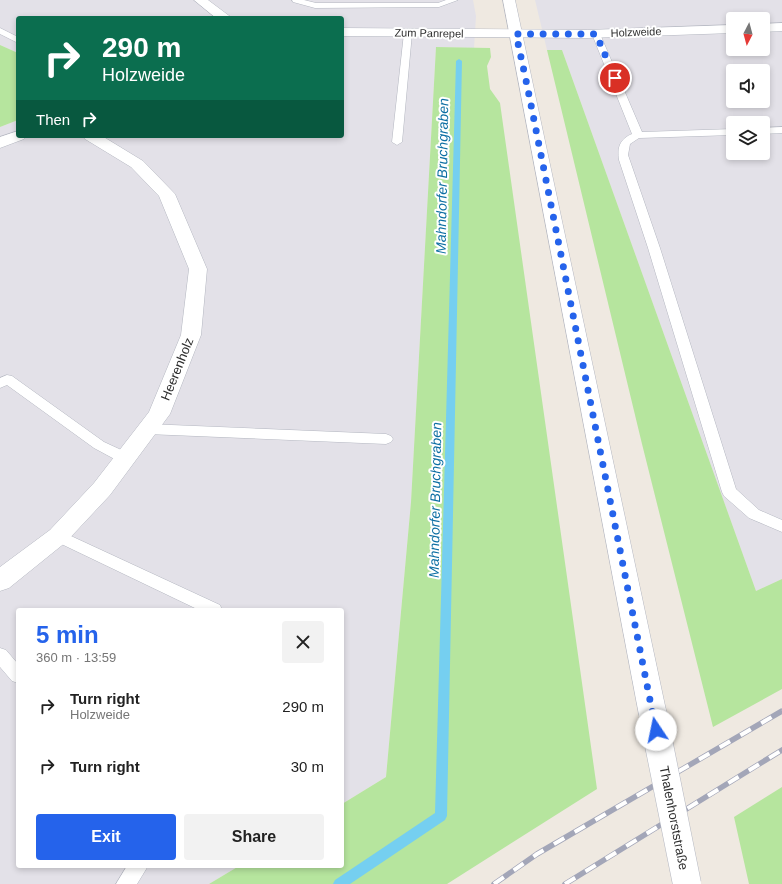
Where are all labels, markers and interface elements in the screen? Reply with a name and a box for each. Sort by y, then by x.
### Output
north arrow [726,12,770,56]
map controls [726,12,770,160]
street label: Holzweide [610,25,662,39]
street label: Zum Panrepel [394,26,464,40]
icon: right [36,32,88,84]
text: 290 m [102,32,181,63]
pin [598,61,632,95]
button: sound [726,64,770,108]
text: Holzweide [102,65,185,85]
icon: arrive [604,67,626,89]
water label: Mahndorfer Bruchgraben [433,98,451,254]
icon: right [78,108,100,130]
text: Then [36,111,70,128]
button: layers [726,116,770,160]
street label: Heerenholz [158,335,196,403]
water label: Mahndorfer Bruchgraben [426,422,444,578]
text: 5 min [36,621,99,648]
button: close [282,621,324,663]
text: 360 m · 13:59 [36,650,116,665]
text: Turn right [70,690,140,707]
icon: right [36,695,58,717]
text: 290 m [282,698,324,715]
text: Holzweide [70,707,130,722]
position arrow [635,709,677,751]
icon: right [36,755,58,777]
text: Turn right [70,758,140,775]
text: 30 m [291,758,324,775]
street label: Thalenhorststraße [657,765,691,871]
button: Exit [36,814,176,860]
button: Share [184,814,324,860]

